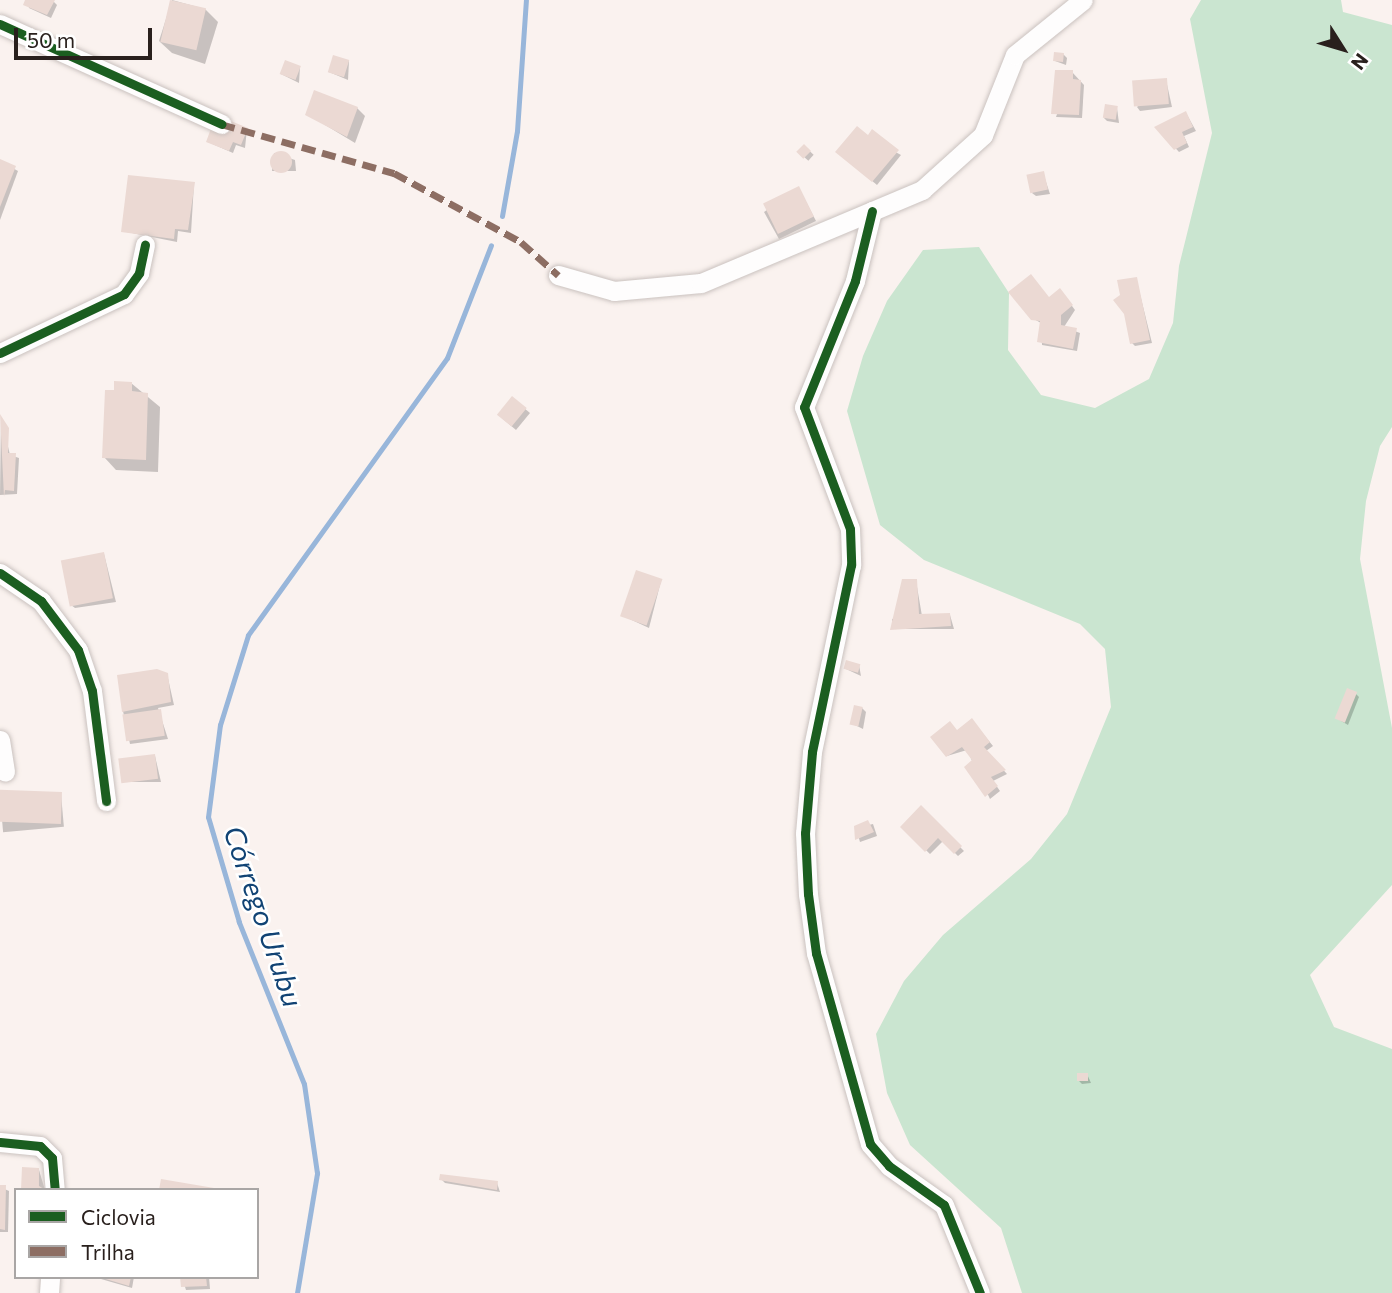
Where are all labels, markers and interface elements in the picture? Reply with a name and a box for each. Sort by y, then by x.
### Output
scale bar [18,14,156,58]
north arrow [1308,14,1378,84]
text: 50 m [27,27,75,52]
text: N [1347,49,1374,75]
water label: Córrego Urubu [217,821,311,1011]
legend [14,1188,259,1279]
text: Ciclovia [81,1204,156,1229]
text: Trilha [81,1239,135,1264]

